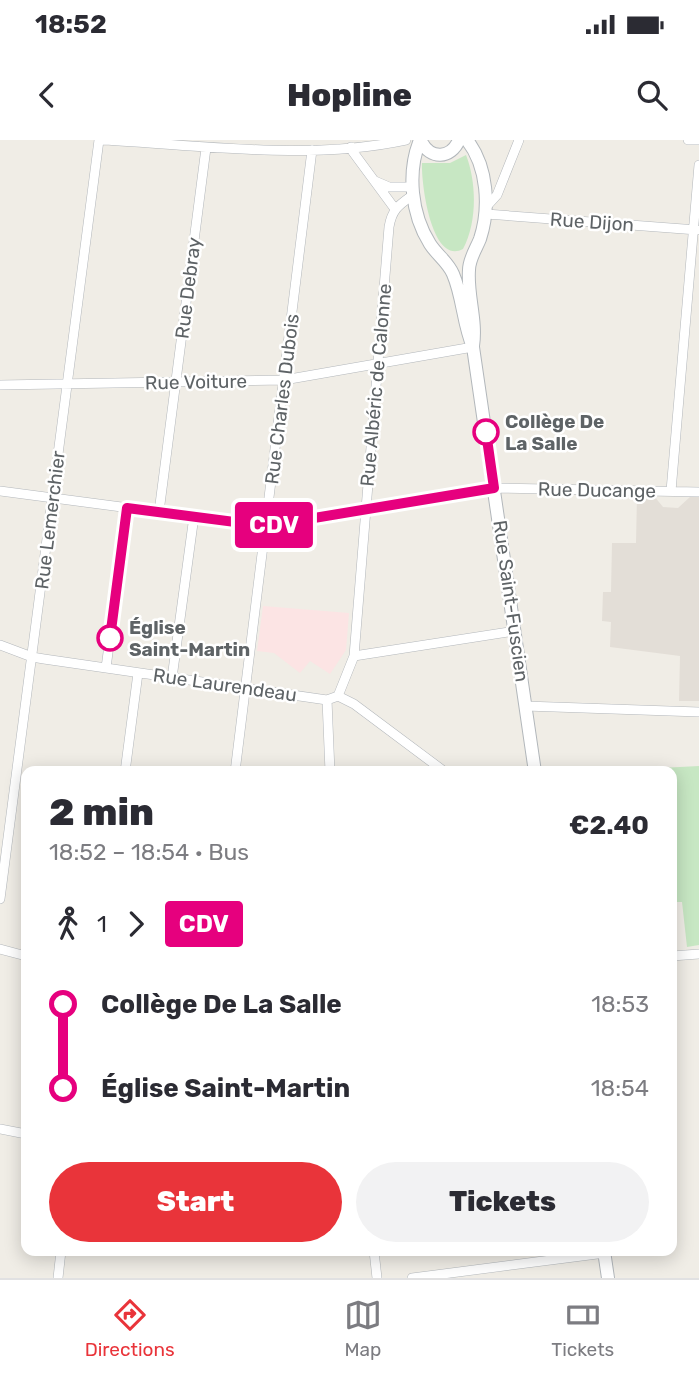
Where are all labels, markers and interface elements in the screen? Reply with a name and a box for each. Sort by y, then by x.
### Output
text: 18:52 [35,9,107,40]
icon: back [28,76,66,114]
text: Hopline [287,76,412,114]
icon: search [633,76,671,114]
street label: Rue Dijon [549,208,635,236]
street label: Rue Debray [170,236,206,340]
street label: Rue Albéric de Calonne [356,282,396,488]
street label: Rue Charles Dubois [260,312,304,486]
street label: Rue Voiture [145,370,247,394]
place label: Collège De La Salle [505,410,604,455]
marker: Collège De La Salle [473,419,499,445]
street label: Rue Lemerchier [30,449,70,591]
street label: Rue Ducange [538,477,656,503]
line badge: CDV [234,502,314,548]
text: CDV [249,511,299,539]
street label: Rue Saint-Fuscien [488,519,534,683]
place label: Église Saint-Martin [129,616,250,661]
marker: Église Saint-Martin [97,625,123,651]
street label: Rue Laurendeau [152,664,298,706]
text: 2 min [49,789,154,835]
text: €2.40 [569,810,649,841]
text: 18:52 – 18:54 · Bus [49,838,249,866]
icon: walk [49,905,87,943]
icon: forward [117,905,155,943]
text: 1 [97,910,107,938]
text: CDV [179,910,229,938]
text: Collège De La Salle [101,989,342,1020]
text: 18:53 [591,990,649,1018]
text: Église Saint-Martin [101,1073,350,1104]
text: 18:54 [591,1074,649,1102]
button: Start [49,1162,342,1242]
button: Tickets [356,1162,649,1242]
tab: Directions [85,1296,175,1361]
tab: Map [344,1296,382,1361]
tab: Tickets [551,1296,614,1361]

